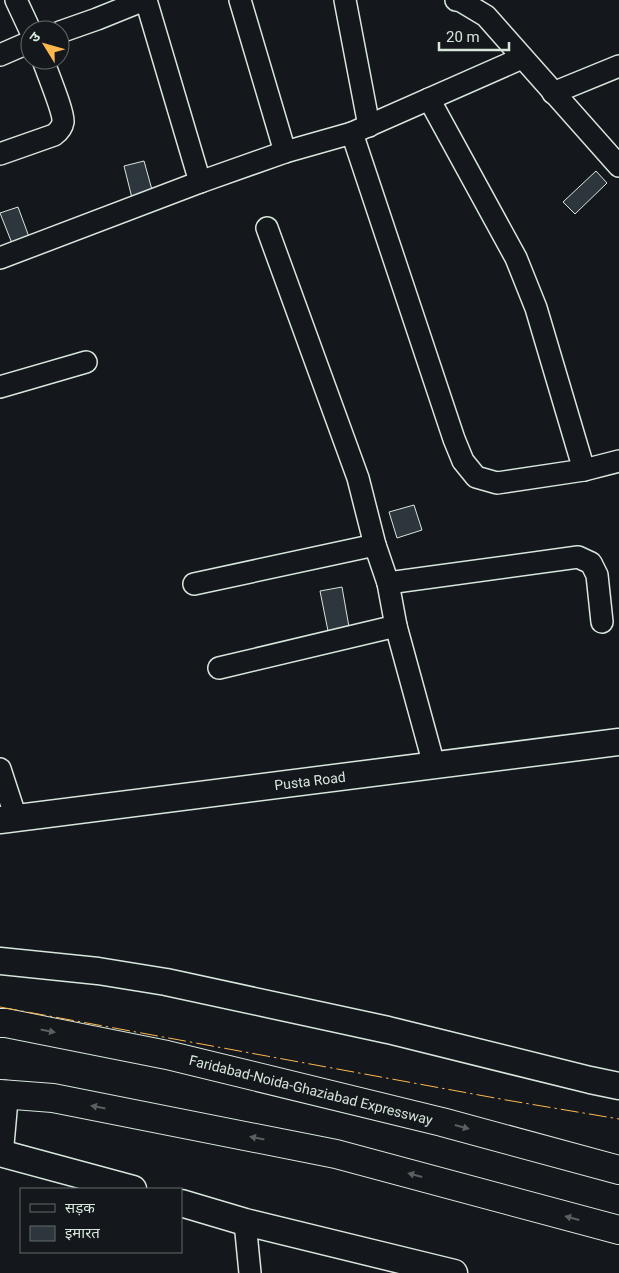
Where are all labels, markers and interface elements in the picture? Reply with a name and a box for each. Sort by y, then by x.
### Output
north arrow [20,20,70,70]
scale bar [439,20,509,52]
text: उ [26,28,44,45]
text: 20 m [446,28,480,46]
street label: Pusta Road [274,769,346,793]
one-way arrow [40,1028,56,1036]
street label: Faridabad-Noida-Ghaziabad Expressway [188,1052,435,1128]
one-way arrow [89,1102,105,1110]
one-way arrow [454,1124,469,1132]
one-way arrow [249,1134,265,1142]
one-way arrow [408,1171,423,1179]
legend [20,1188,182,1253]
text: सड़क [65,1199,95,1217]
one-way arrow [564,1213,579,1221]
text: इमारत [65,1224,100,1242]

